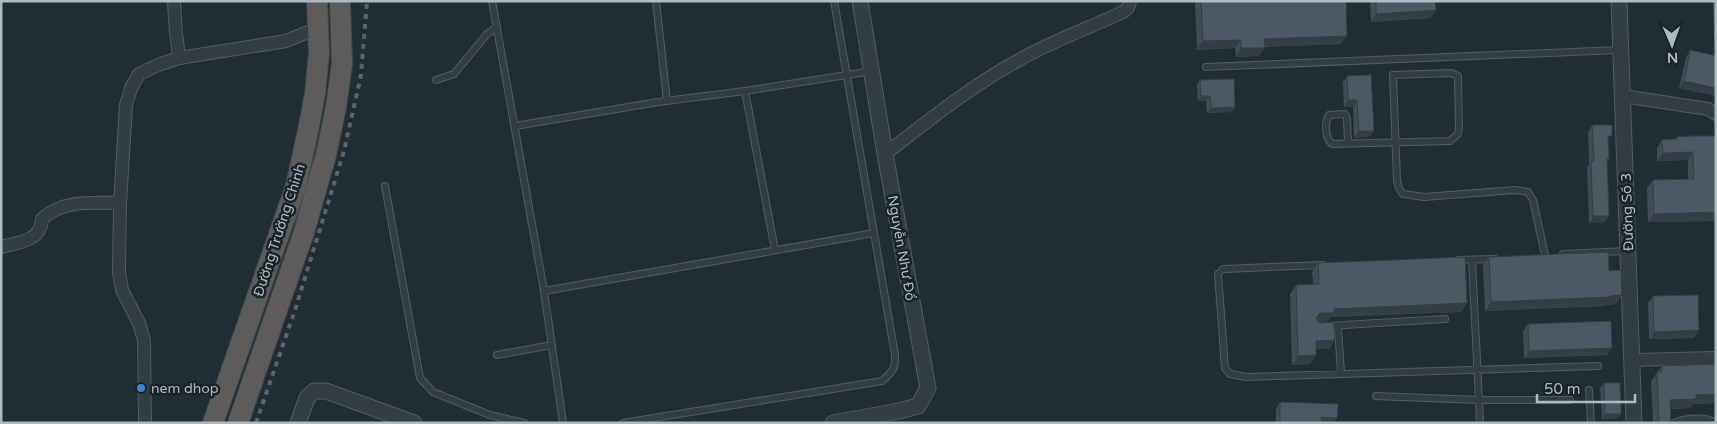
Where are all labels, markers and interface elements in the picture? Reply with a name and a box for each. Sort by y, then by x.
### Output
north arrow [1647,20,1697,70]
text: N [1667,49,1678,66]
street label: Đường Trường Chinh [250,162,309,299]
street label: Đường Số 3 [1618,173,1637,251]
street label: Nguyễn Như Đổ [884,194,919,302]
scale bar [1537,372,1634,404]
place label: nem dhop [151,380,219,397]
text: 50 m [1544,380,1581,398]
marker: nem dhop [135,382,147,394]

